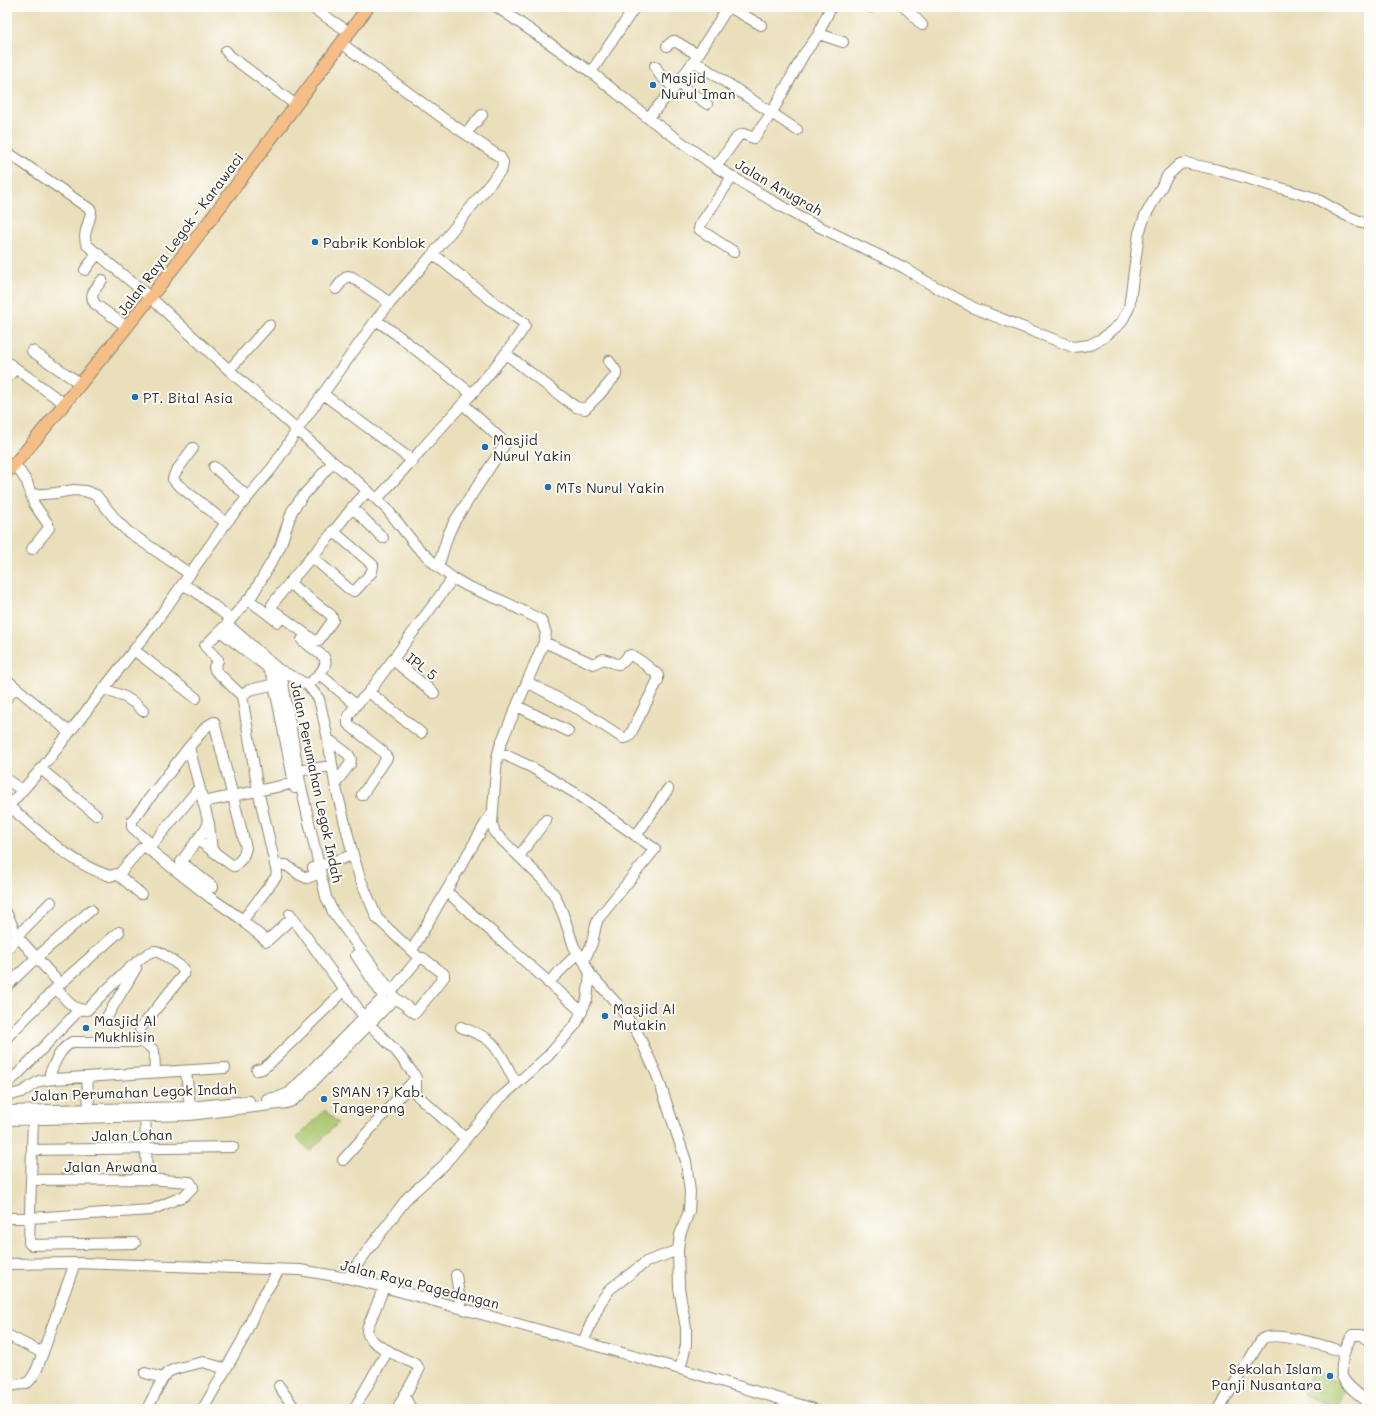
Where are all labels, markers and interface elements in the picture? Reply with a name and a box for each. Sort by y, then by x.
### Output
place label: Masjid Nurul Iman [661,68,735,103]
marker: Masjid Nurul Iman [648,80,658,90]
street label: Jalan Raya Legok - Karawaci [113,149,247,319]
street label: Jalan Anugrah [732,154,826,220]
place label: Pabrik Konblok [323,233,425,252]
marker: Pabrik Konblok [310,237,320,247]
place label: PT. Bital Asia [143,388,233,407]
marker: PT. Bital Asia [130,392,140,402]
place label: Masjid Nurul Yakin [493,430,571,465]
marker: Masjid Nurul Yakin [480,442,490,452]
place label: MTs Nurul Yakin [556,478,664,497]
marker: MTs Nurul Yakin [543,482,553,492]
street label: IPL 5 [402,648,442,684]
street label: Jalan Perumahan Legok Indah [286,680,348,884]
place label: Masjid Al Mutakin [613,999,675,1034]
place label: Masjid Al Mukhlisin [94,1011,156,1046]
marker: Masjid Al Mutakin [600,1011,610,1021]
marker: Masjid Al Mukhlisin [81,1023,91,1033]
street label: Jalan Perumahan Legok Indah [31,1079,237,1105]
place label: SMAN 17 Kab. Tangerang [332,1082,424,1117]
marker: SMAN 17 Kab. Tangerang [319,1094,329,1104]
street label: Jalan Lohan [91,1125,173,1145]
street label: Jalan Arwana [64,1157,158,1176]
street label: Jalan Raya Pagedangan [339,1255,501,1313]
place label: Sekolah Islam Panji Nusantara [1212,1359,1322,1394]
marker: Sekolah Islam Panji Nusantara [1325,1371,1335,1381]

